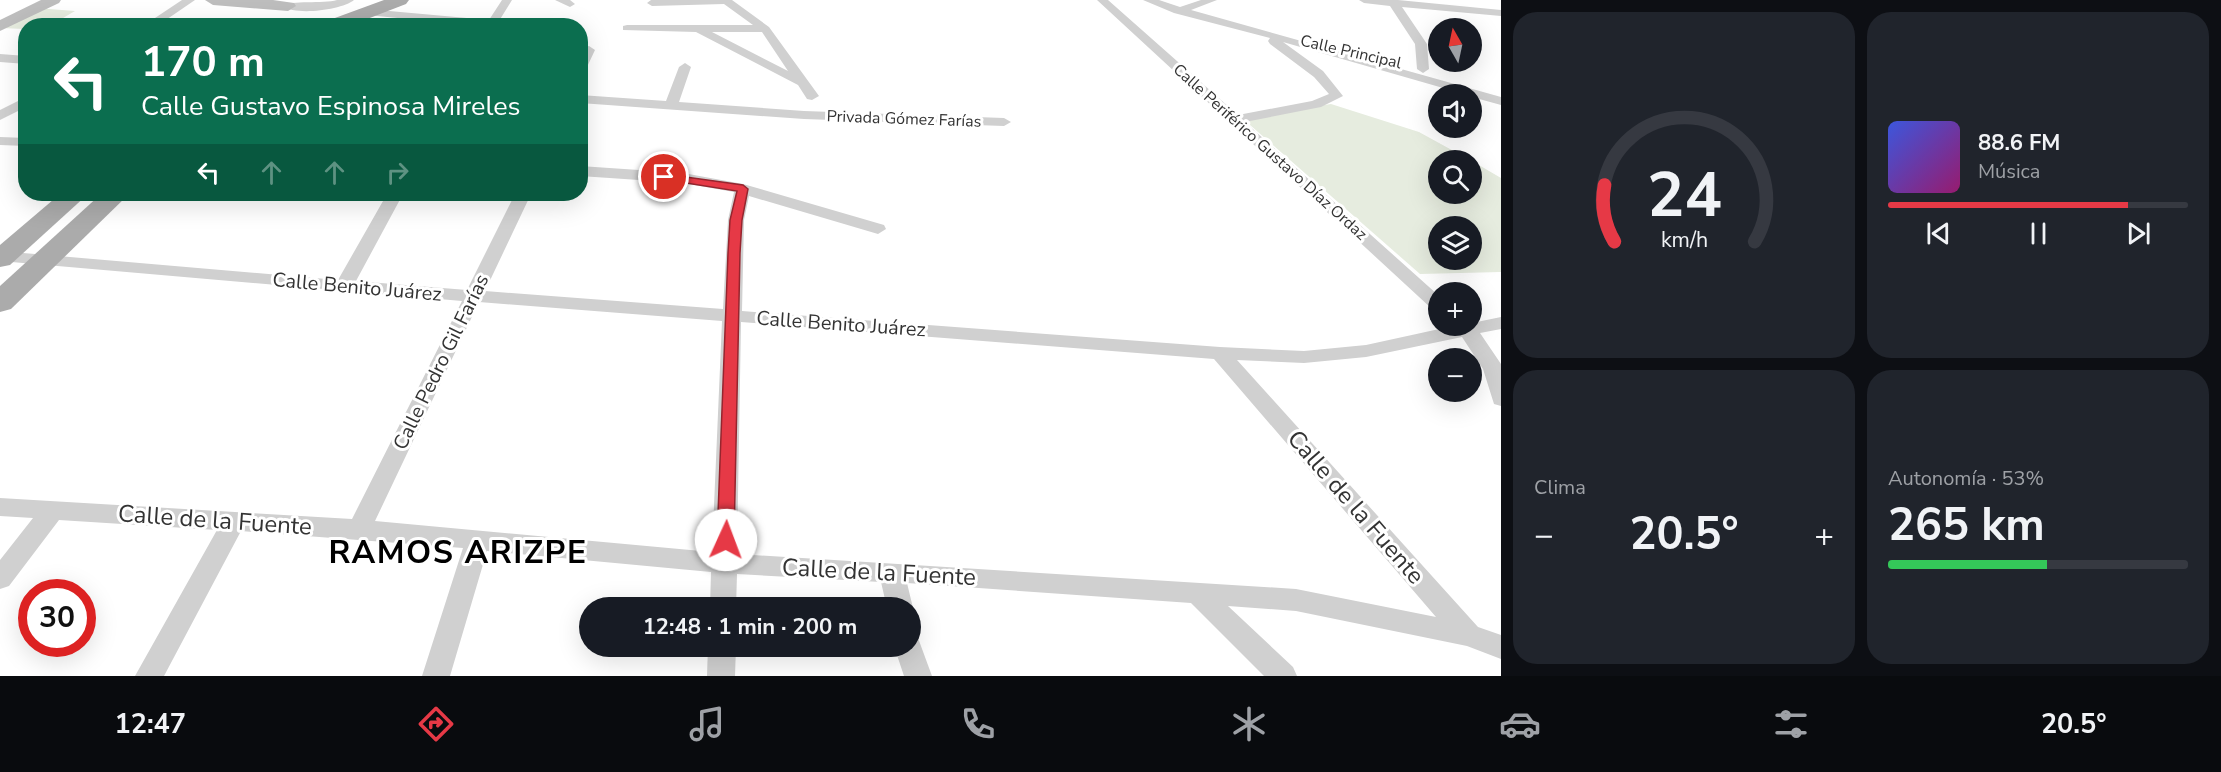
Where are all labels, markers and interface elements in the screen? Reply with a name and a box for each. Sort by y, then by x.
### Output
north arrow [1428,18,1482,72]
map controls [1428,18,1482,402]
street label: Calle Principal [1298,30,1404,74]
text: 170 m [141,34,265,91]
icon: left [42,42,120,120]
street label: Calle Periférico Gustavo Díaz Ordaz [1168,59,1372,245]
button: sound [1428,84,1482,138]
text: Calle Gustavo Espinosa Mireles [141,88,521,125]
street label: Privada Gómez Farías [826,105,982,133]
text: 88.6 FM [1978,128,2060,158]
button: search [1428,150,1482,204]
pin [638,151,689,202]
text: 24 [1647,153,1721,238]
icon: left [192,156,225,189]
icon: ahead [255,156,288,189]
icon: ahead [318,156,351,189]
icon: right [381,156,414,189]
text: Música [1978,158,2040,185]
icon: arrive [647,160,680,193]
button: layers [1428,216,1482,270]
icon: previous [1922,217,1955,250]
icon: pause [2022,217,2055,250]
icon: next [2122,217,2155,250]
text: km/h [1660,226,1708,256]
street label: Calle Benito Juárez [271,266,443,308]
street label: Calle Pedro Gil Farías [387,270,495,454]
button: + [1428,282,1482,336]
street label: Calle Benito Juárez [755,305,927,343]
button: − [1428,348,1482,402]
street label: Calle de la Fuente [1280,423,1432,591]
text: Autonomía · 53% [1888,465,2044,492]
text: Clima [1534,474,1586,501]
text: 265 km [1888,495,2045,556]
street label: Calle de la Fuente [117,497,313,543]
text: 20.5° [1629,504,1739,565]
position arrow [694,508,758,572]
text: − [1534,513,1554,558]
text: + [1814,513,1834,558]
district label: RAMOS ARIZPE [328,531,588,574]
street label: Calle de la Fuente [781,551,977,593]
speed limit sign: 30 [18,579,96,657]
text: 12:48 · 1 min · 200 m [643,612,857,642]
icon: directions [415,703,457,745]
icon: music [686,703,728,745]
icon: phone [957,703,999,745]
icon: climate [1228,703,1270,745]
icon: car [1499,703,1541,745]
icon: filters [1770,703,1812,745]
text: 12:47 [114,706,186,743]
text: 20.5° [2041,706,2106,743]

